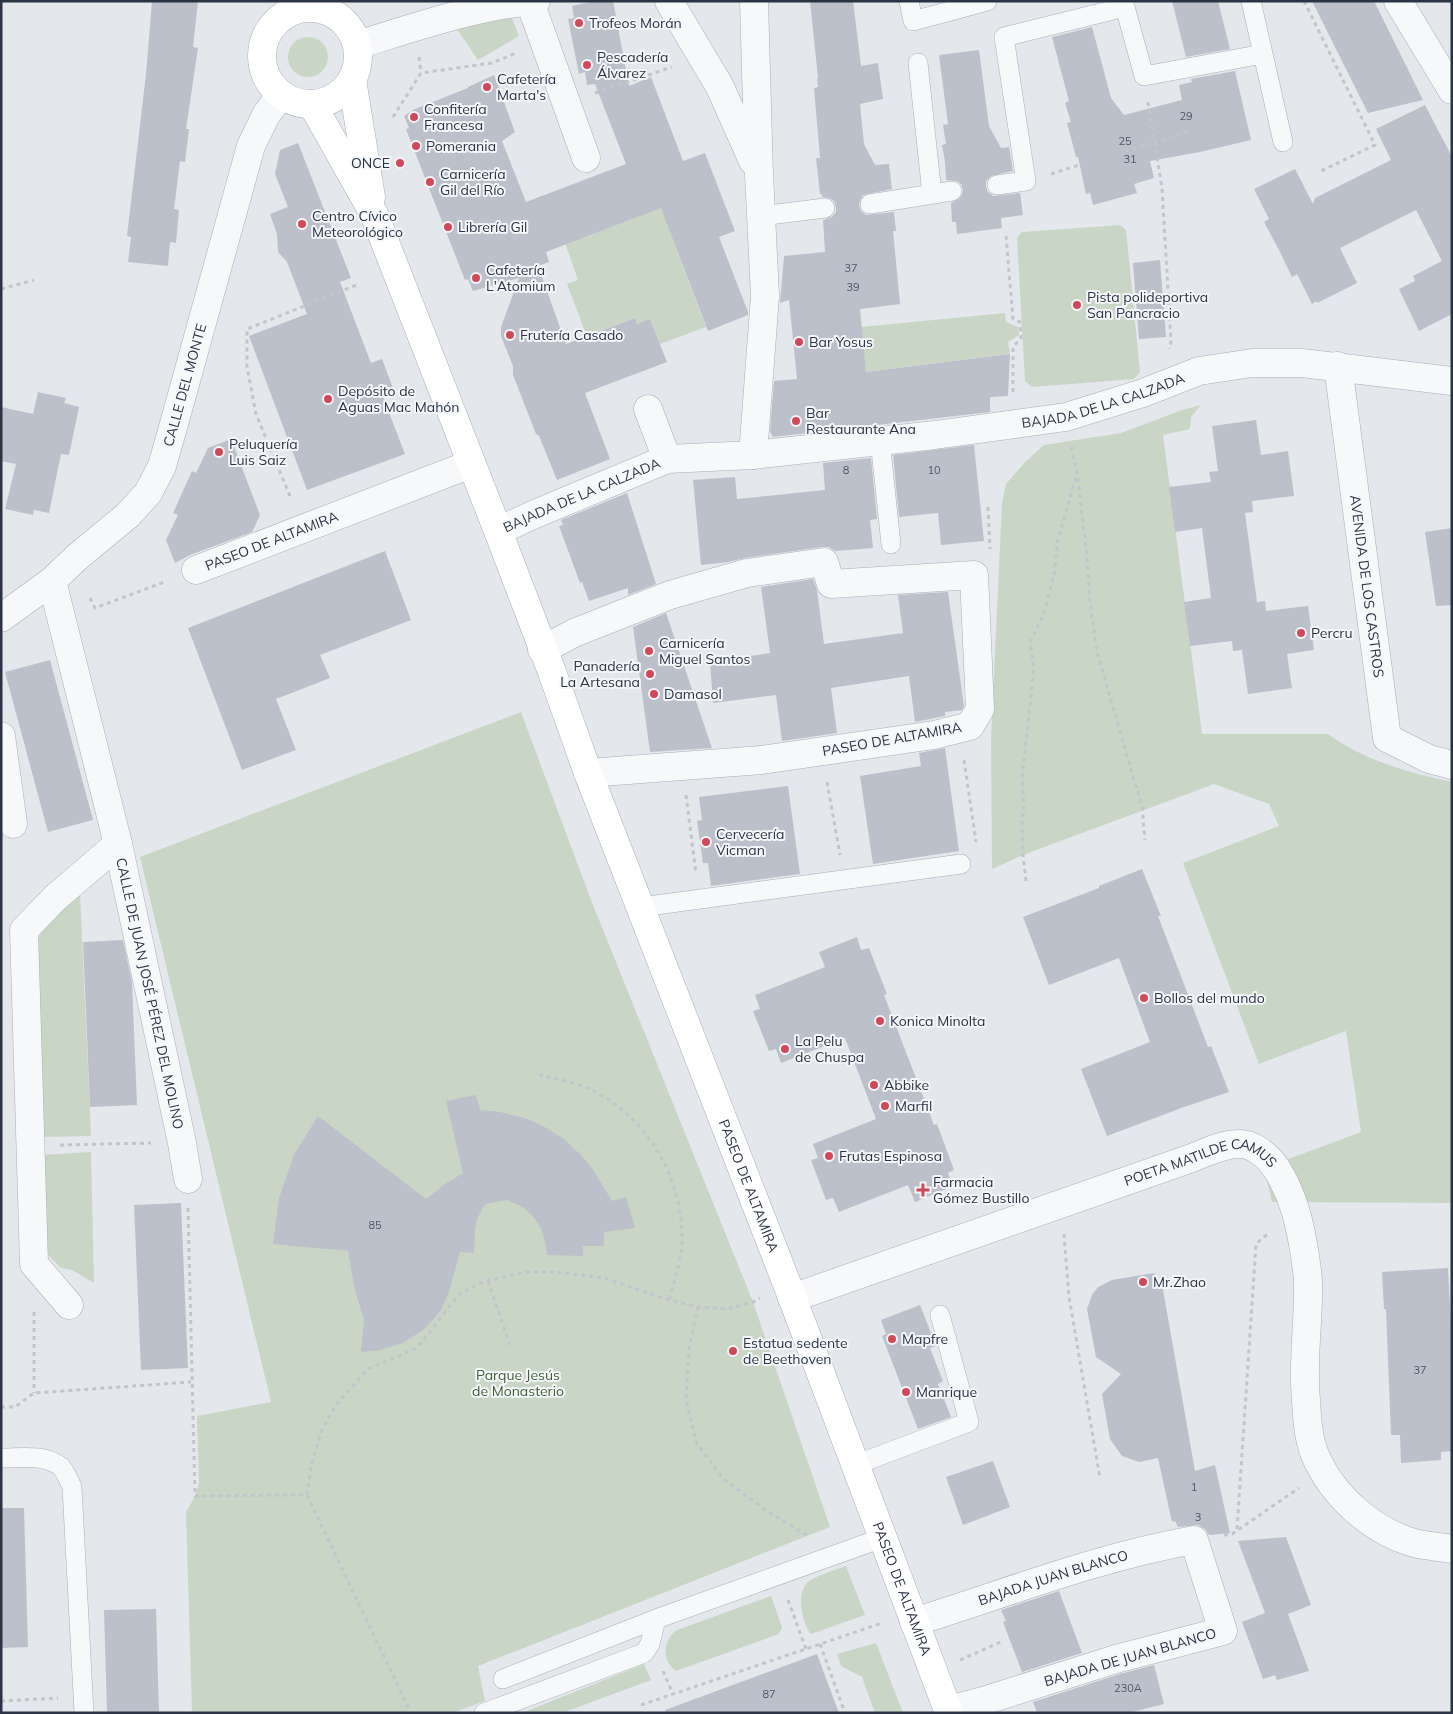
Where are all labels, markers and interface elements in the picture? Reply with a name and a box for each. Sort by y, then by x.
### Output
place label: Trofeos Morán [589,14,682,32]
marker: Trofeos Morán [573,17,585,29]
place label: Pescadería Álvarez [597,48,668,82]
marker: Pescadería Álvarez [581,59,593,71]
place label: Cafetería Marta's [497,70,556,104]
marker: Cafetería Marta's [481,81,493,93]
place label: Confitería Francesa [424,100,487,134]
house number: 29 [1179,109,1193,123]
marker: Confitería Francesa [408,111,420,123]
house number: 25 [1118,134,1132,148]
place label: Pomerania [426,137,496,155]
marker: Pomerania [410,140,422,152]
house number: 31 [1123,152,1137,166]
place label: ONCE [351,154,390,172]
marker: ONCE [394,157,406,169]
place label: Carnicería Gil del Río [440,165,506,199]
marker: Carnicería Gil del Río [424,176,436,188]
place label: Centro Cívico Meteorológico [312,207,403,241]
marker: Centro Cívico Meteorológico [296,218,308,230]
place label: Librería Gil [458,218,527,236]
marker: Librería Gil [442,221,454,233]
place label: Cafetería L'Atomium [486,261,556,295]
house number: 37 [844,261,858,275]
marker: Cafetería L'Atomium [470,272,482,284]
house number: 39 [846,280,860,294]
place label: Pista polideportiva San Pancracio [1087,288,1208,322]
marker: Pista polideportiva San Pancracio [1071,299,1083,311]
street label: CALLE DEL MONTE [159,321,210,449]
place label: Frutería Casado [520,326,623,344]
marker: Frutería Casado [504,329,516,341]
place label: Bar Yosus [809,333,873,351]
marker: Bar Yosus [793,336,805,348]
street label: BAJADA DE LA CALZADA [1020,368,1188,432]
place label: Depósito de Aguas Mac Mahón [338,382,460,416]
marker: Depósito de Aguas Mac Mahón [322,393,334,405]
place label: Bar Restaurante Ana [806,404,916,438]
marker: Bar Restaurante Ana [790,415,802,427]
place label: Peluquería Luis Saiz [229,435,298,469]
marker: Peluquería Luis Saiz [213,446,225,458]
street label: BAJADA DE LA CALZADA [500,454,664,537]
house number: 8 [843,463,850,477]
house number: 10 [927,463,941,477]
street label: AVENIDA DE LOS CASTROS [1346,494,1388,679]
street label: PASEO DE ALTAMIRA [202,507,341,575]
place label: Percru [1311,624,1353,642]
marker: Percru [1295,627,1307,639]
place label: Carnicería Miguel Santos [659,634,751,668]
marker: Carnicería Miguel Santos [643,645,655,657]
place label: Panadería La Artesana [560,657,640,691]
marker: Panadería La Artesana [644,668,656,680]
place label: Damasol [664,685,722,703]
marker: Damasol [648,688,660,700]
street label: PASEO DE ALTAMIRA [821,718,964,760]
place label: Cervecería Vicman [716,825,784,859]
marker: Cervecería Vicman [700,836,712,848]
street label: CALLE DE JUAN JOSÉ PÉREZ DEL MOLINO [112,856,188,1131]
place label: Bollos del mundo [1154,989,1265,1007]
marker: Bollos del mundo [1138,992,1150,1004]
place label: Konica Minolta [890,1012,985,1030]
marker: Konica Minolta [874,1015,886,1027]
place label: La Pelu de Chuspa [795,1032,864,1066]
marker: La Pelu de Chuspa [779,1043,791,1055]
place label: Abbike [884,1076,929,1094]
marker: Abbike [868,1079,880,1091]
place label: Marfil [895,1097,932,1115]
marker: Marfil [879,1100,891,1112]
street label: PASEO DE ALTAMIRA [715,1117,783,1256]
street label: POETA MATILDE CAMUS [1122,1135,1281,1190]
place label: Frutas Espinosa [839,1147,942,1165]
marker: Frutas Espinosa [823,1150,835,1162]
place label: Farmacia Gómez Bustillo [933,1173,1029,1207]
marker: Farmacia Gómez Bustillo [917,1184,929,1196]
house number: 85 [368,1218,382,1232]
place label: Mr.Zhao [1153,1273,1206,1291]
marker: Mr.Zhao [1137,1276,1149,1288]
place label: Mapfre [902,1330,948,1348]
marker: Mapfre [886,1333,898,1345]
place label: Estatua sedente de Beethoven [743,1334,848,1368]
marker: Estatua sedente de Beethoven [727,1345,739,1357]
house number: 37 [1413,1363,1427,1377]
park label: Parque Jesús de Monasterio [472,1366,564,1400]
place label: Manrique [916,1383,977,1401]
marker: Manrique [900,1386,912,1398]
house number: 1 [1191,1480,1197,1494]
house number: 3 [1195,1510,1201,1524]
street label: PASEO DE ALTAMIRA [869,1519,936,1659]
street label: BAJADA JUAN BLANCO [976,1546,1130,1610]
street label: BAJADA DE JUAN BLANCO [1042,1624,1218,1690]
house number: 230A [1114,1681,1142,1695]
house number: 87 [762,1687,776,1701]

